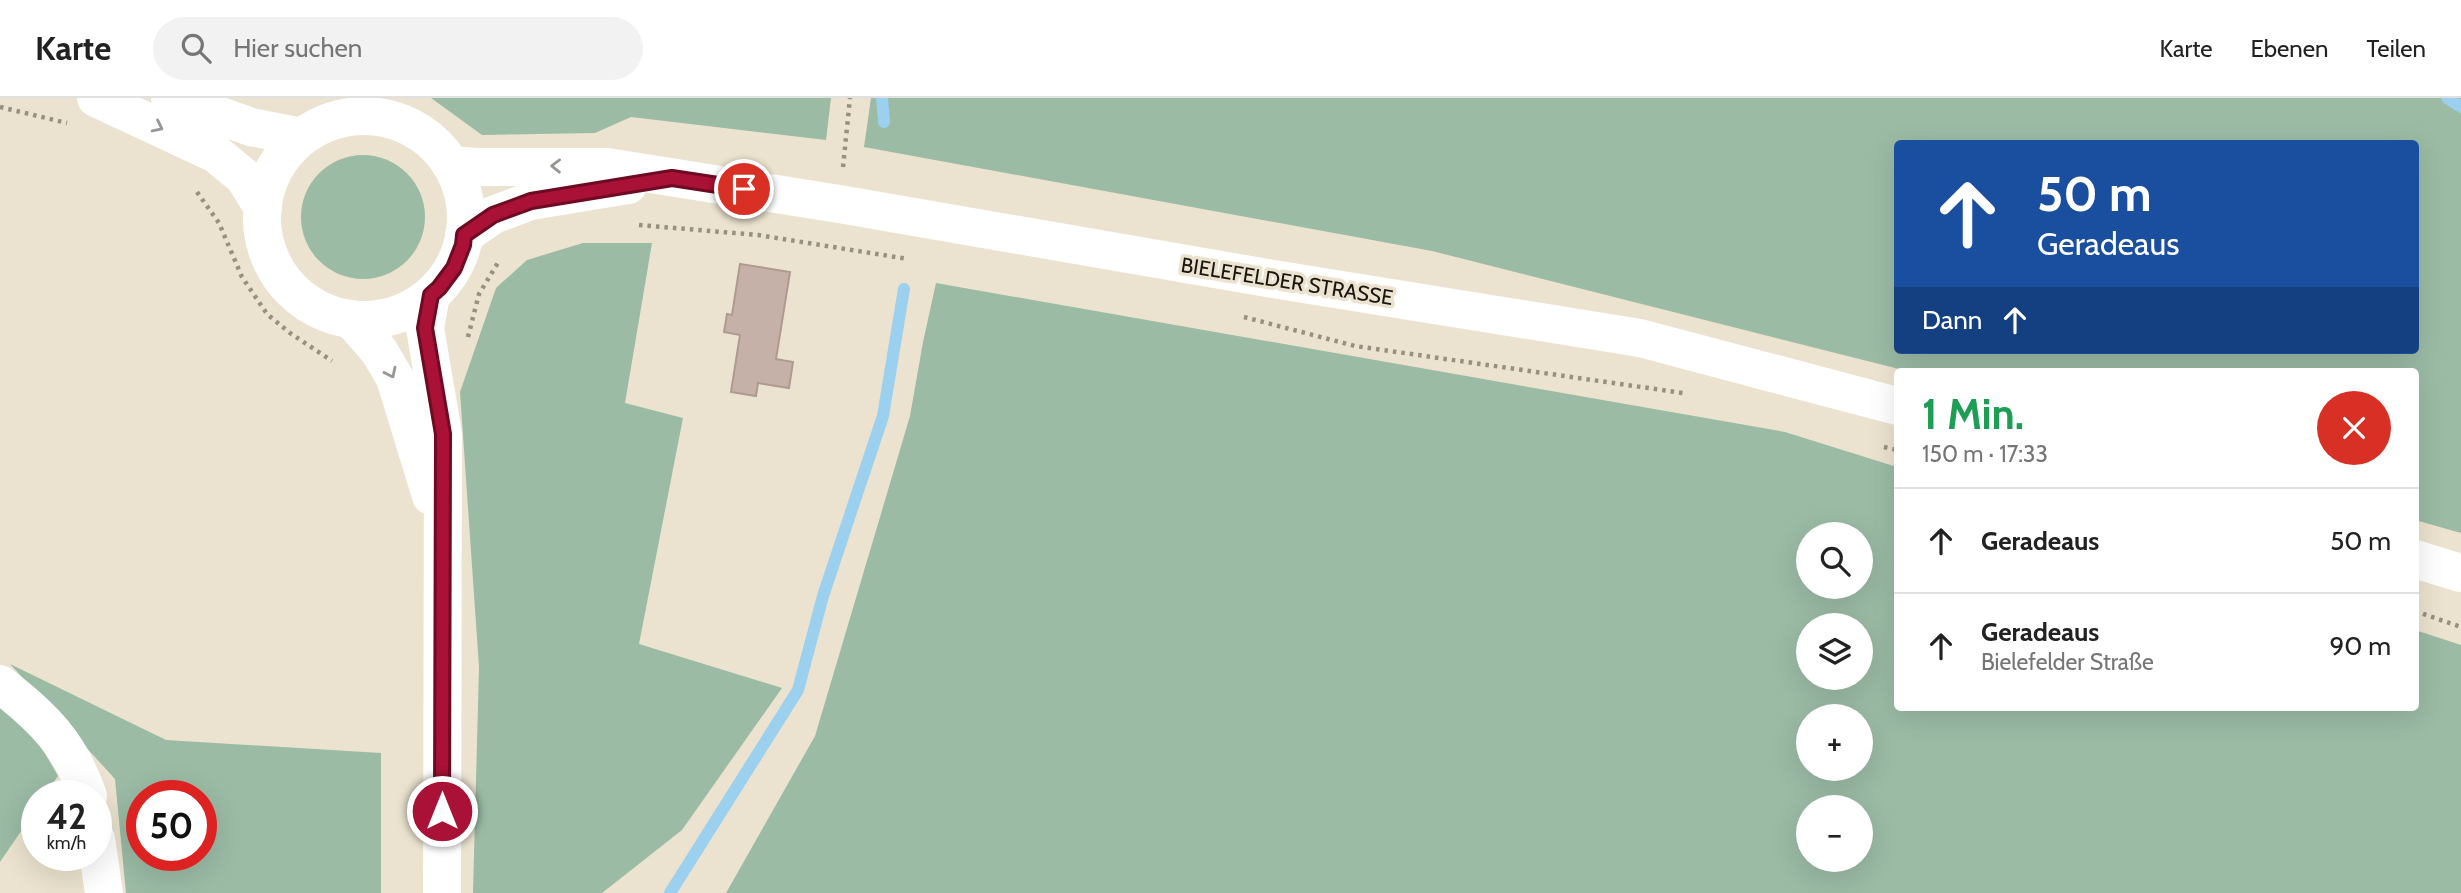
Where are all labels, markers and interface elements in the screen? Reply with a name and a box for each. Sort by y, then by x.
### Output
search box [153,17,643,80]
text: Karte [35,28,111,68]
icon: search [177,29,215,67]
text: Hier suchen [233,32,362,64]
text: Karte [2159,34,2212,63]
text: Ebenen [2250,34,2328,63]
text: Teilen [2366,34,2426,63]
one-way arrow [151,118,163,132]
one-way arrow [550,158,560,174]
pin [714,159,774,219]
text: 50 m [2037,164,2152,223]
icon: ahead [1922,168,2013,259]
icon: arrive [725,170,763,208]
text: Geradeaus [2037,224,2180,263]
street label: BIELEFELDER STRASSE [1179,252,1395,310]
icon: ahead [1996,301,2034,339]
text: Dann [1922,304,1982,336]
one-way arrow [383,366,397,378]
text: 1 Min. [1922,388,2024,440]
button: close [2317,391,2391,465]
text: 150 m · 17:33 [1922,440,2048,468]
map controls [1796,522,1873,872]
button: search [1796,522,1873,599]
icon: ahead [1922,522,1960,560]
text: Geradeaus [1981,525,2099,557]
text: 50 m [2330,525,2391,557]
button: layers [1796,613,1873,690]
text: Geradeaus [1981,616,2099,648]
icon: ahead [1922,627,1960,665]
text: 90 m [2329,630,2391,662]
text: Bielefelder Straße [1981,648,2154,676]
button: + [1796,704,1873,781]
position arrow [405,774,479,848]
speed limit sign: 50 [126,780,217,871]
text: 42 [46,795,87,838]
button: − [1796,795,1873,872]
text: km/h [47,832,86,854]

